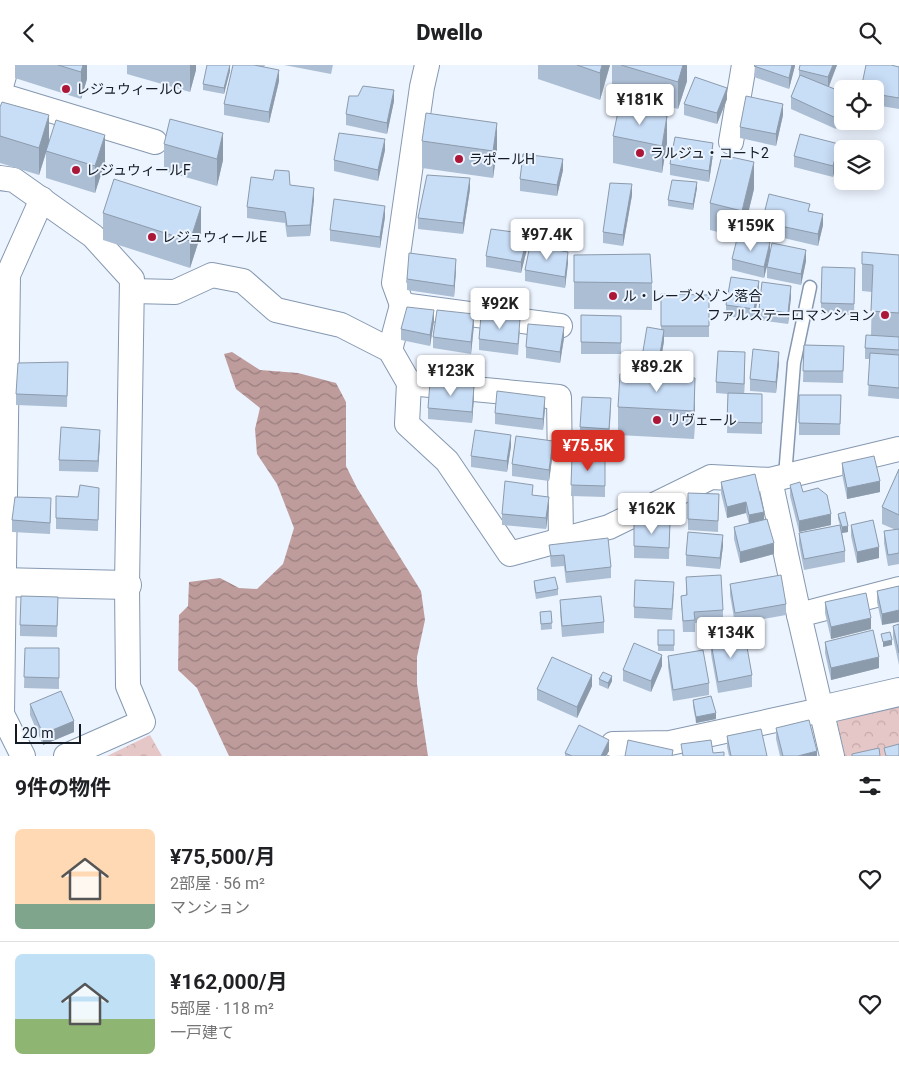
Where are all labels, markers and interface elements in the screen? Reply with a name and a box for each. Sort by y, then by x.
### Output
icon: back [15,19,43,47]
icon: search [856,19,884,47]
text: Dwello [416,20,483,45]
map controls [834,80,884,190]
button: locate [834,80,884,130]
place label: レジュウィールC [76,81,182,97]
marker: レジュウィールC [60,83,72,95]
pin: ¥181K [605,83,675,126]
text: ¥181K [617,90,663,109]
button: layers [834,140,884,190]
place label: ラルジュ・コート2 [650,145,769,161]
marker: ラルジュ・コート2 [634,147,646,159]
place label: ラポールH [469,151,535,167]
marker: ラポールH [453,153,465,165]
place label: レジュウィールF [86,162,191,178]
marker: レジュウィールF [70,164,82,176]
pin: ¥159K [716,209,786,252]
text: ¥159K [728,216,774,235]
pin: ¥97.4K [506,219,588,261]
text: ¥97.4K [522,225,572,244]
place label: レジュウィールE [162,229,267,245]
marker: レジュウィールE [146,231,158,243]
pin: ¥92K [470,287,530,330]
place label: ル・レーブメゾン落合 [623,288,762,304]
marker: ル・レーブメゾン落合 [607,290,619,302]
text: ¥92K [481,294,519,313]
place label: ファルステーロマンション [707,307,875,323]
marker: ファルステーロマンション [879,309,891,321]
pin: ¥89.2K [616,351,698,393]
pin: ¥123K [416,355,486,397]
text: ¥89.2K [632,357,682,376]
text: ¥123K [428,361,474,380]
place label: リヴェール [667,412,737,428]
marker: リヴェール [651,414,663,426]
pin: ¥75.5K [547,429,629,472]
text: ¥75.5K [563,436,613,455]
pin: ¥162K [617,493,687,535]
text: ¥162K [629,499,675,518]
pin: ¥134K [696,617,766,659]
text: ¥134K [708,623,754,642]
scale bar [15,721,81,744]
text: 20 m [22,725,54,741]
icon: filters [856,772,884,800]
text: 9件の物件 [15,776,111,800]
text: ¥75,500/月 [170,845,275,869]
icon: home [55,849,115,909]
icon: heart [856,865,884,893]
text: 2部屋 · 56 m² [170,874,265,893]
text: マンション [170,898,250,917]
text: ¥162,000/月 [170,970,288,994]
icon: home [55,974,115,1034]
icon: heart [856,990,884,1018]
text: 5部屋 · 118 m² [170,999,274,1018]
text: 一戸建て [170,1023,234,1042]

